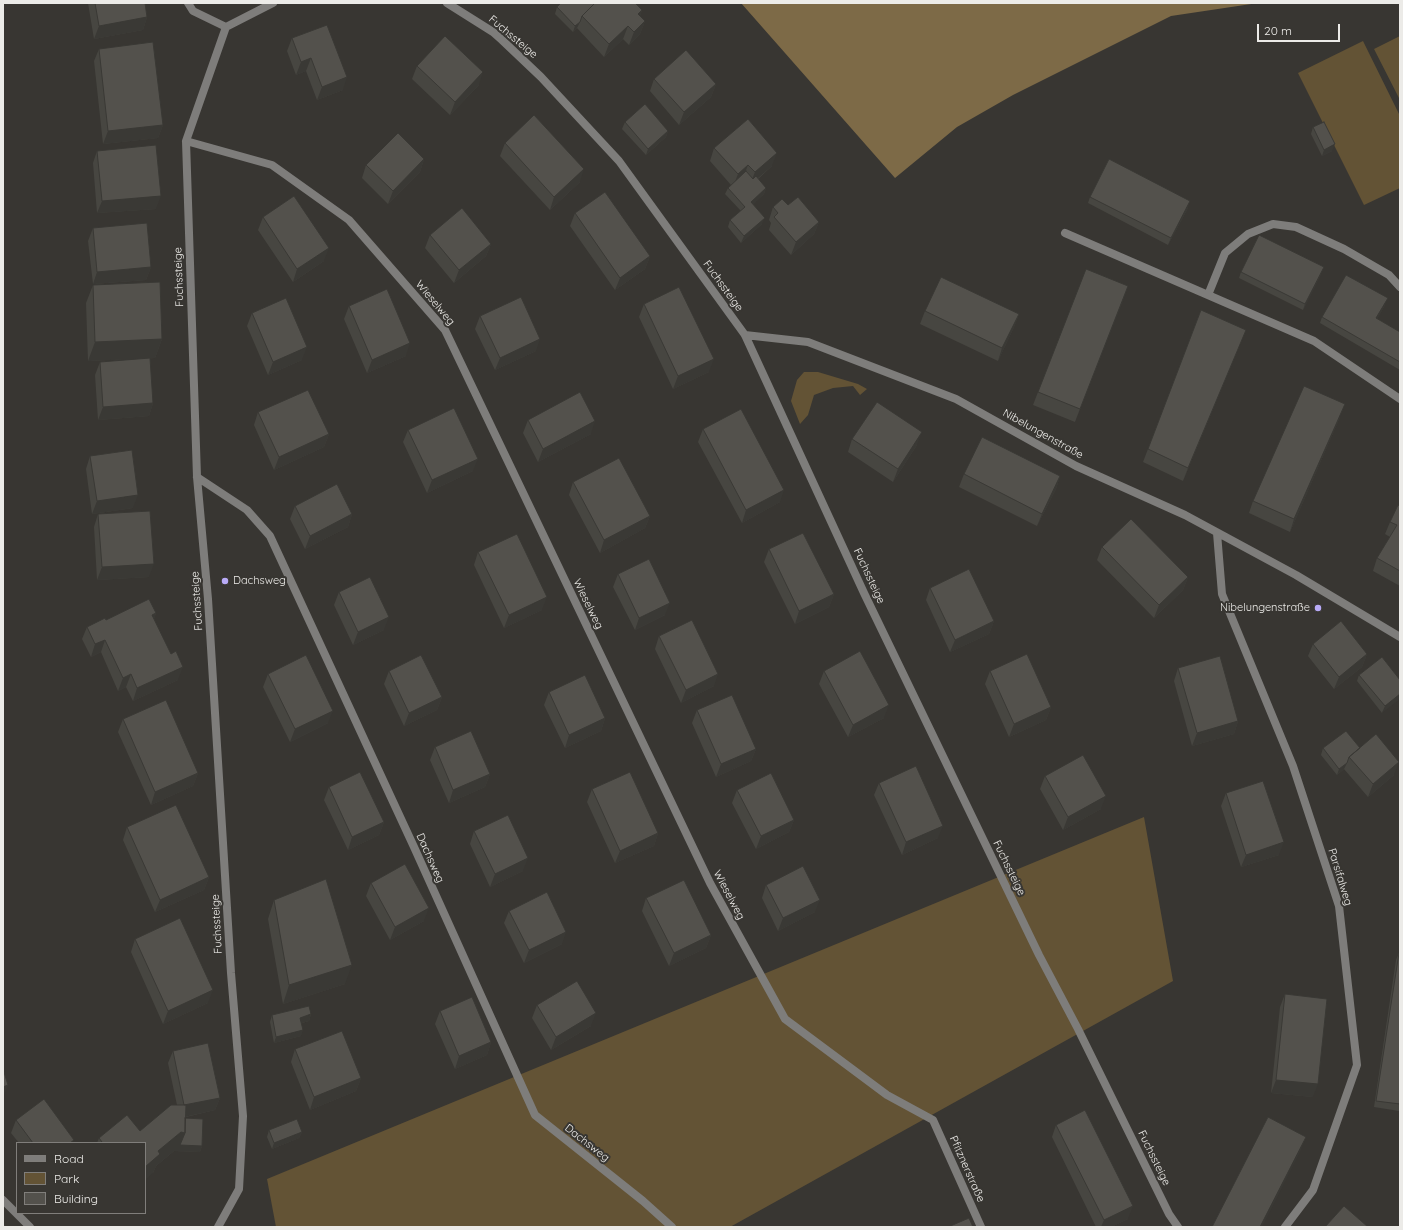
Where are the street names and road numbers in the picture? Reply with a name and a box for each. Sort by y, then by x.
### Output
street label: Fuchssteige [486,13,540,61]
street label: Fuchssteige [171,247,187,307]
street label: Fuchssteige [700,258,746,314]
street label: Wieselweg [413,278,457,328]
street label: Nibelungenstraße [1000,406,1086,462]
street label: Fuchssteige [850,546,888,606]
street label: Fuchssteige [188,571,206,631]
street label: Wieselweg [570,577,606,631]
street label: Dachsweg [413,831,447,885]
street label: Fuchssteige [990,838,1028,898]
street label: Parsifalweg [1325,847,1355,907]
street label: Wieselweg [710,868,748,922]
street label: Fuchssteige [209,894,225,954]
street label: Dachsweg [562,1121,612,1165]
street label: Fuchssteige [1135,1128,1173,1188]
street label: Pfitznerstraße [946,1134,988,1204]

